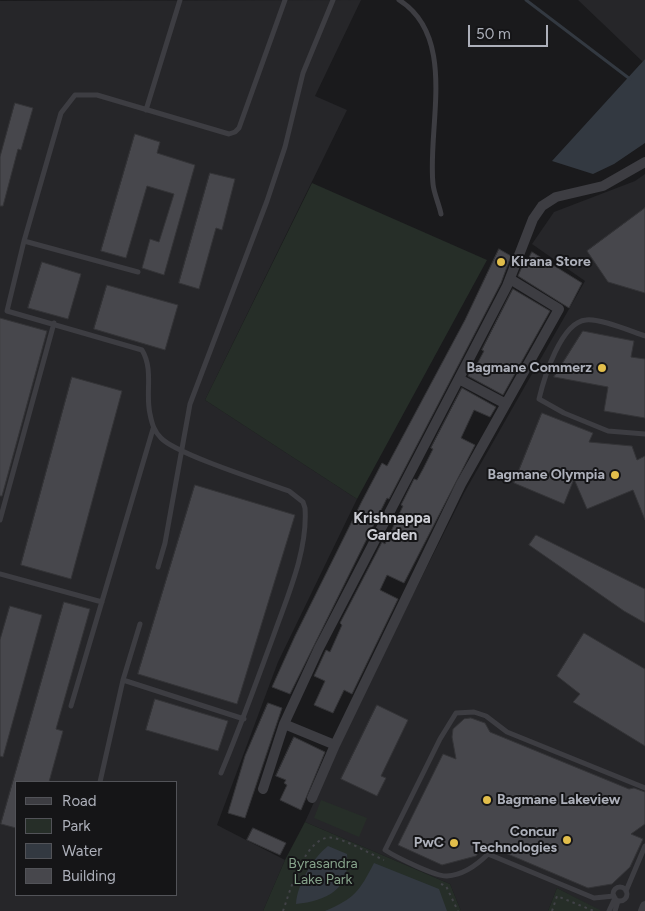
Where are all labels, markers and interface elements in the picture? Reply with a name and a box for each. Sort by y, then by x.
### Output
scale bar [470,15,550,47]
text: 50 m [476,25,511,43]
place label: Kirana Store [511,254,591,270]
marker: Kirana Store [495,256,507,268]
place label: Bagmane Commerz [466,360,592,376]
marker: Bagmane Commerz [596,362,608,374]
place label: Bagmane Olympia [488,467,605,483]
marker: Bagmane Olympia [609,469,621,481]
district label: Krishnappa Garden [353,510,431,545]
legend [15,781,178,896]
text: Road [62,792,97,810]
place label: Bagmane Lakeview [497,792,620,808]
marker: Bagmane Lakeview [481,794,493,806]
text: Park [62,817,91,835]
place label: Concur Technologies [472,824,557,856]
marker: Concur Technologies [561,834,573,846]
place label: PwC [414,835,444,851]
marker: PwC [448,837,460,849]
text: Water [62,842,102,860]
park label: Byrasandra Lake Park [288,856,358,889]
text: Building [62,867,116,885]

